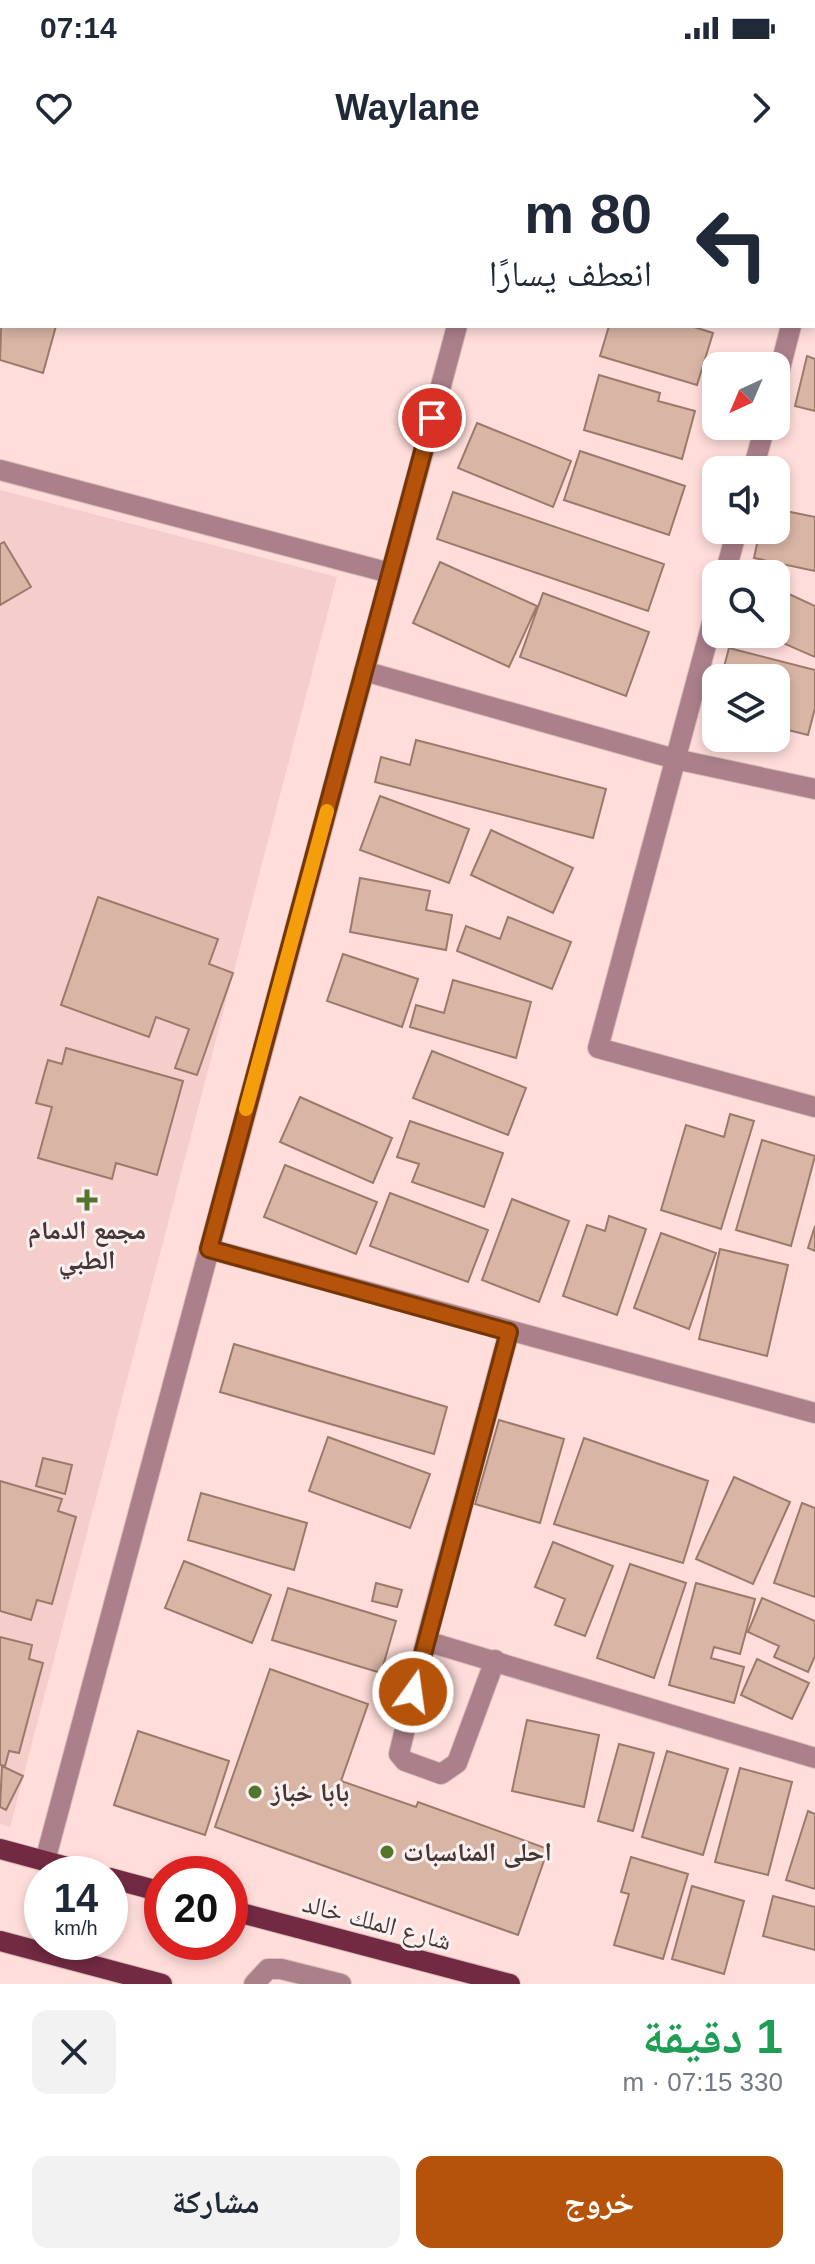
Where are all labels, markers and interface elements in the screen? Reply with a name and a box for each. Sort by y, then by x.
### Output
text: 07:14 [40,11,117,44]
icon: heart [32,86,76,130]
icon: forward [739,86,783,130]
text: Waylane [335,87,480,128]
text: 80 m [524,182,652,245]
icon: left [680,192,784,296]
text: انعطف يسارًا [489,253,652,294]
north arrow [702,352,790,440]
map controls [702,352,790,752]
pin [398,384,466,452]
icon: arrive [410,396,454,440]
button: sound [702,456,790,544]
button: search [702,560,790,648]
button: layers [702,664,790,752]
marker: مجمع الدمام الطبي [76,1189,98,1211]
place label: مجمع الدمام الطبي [28,1215,146,1280]
position arrow [371,1650,455,1734]
place label: بابا خباز [270,1777,349,1807]
marker: بابا خباز [246,1783,264,1801]
place label: احلى المناسبات [403,1837,552,1868]
marker: احلى المناسبات [378,1843,396,1861]
speed limit sign: 20 [144,1856,248,1960]
text: 14 [54,1876,98,1920]
street label: شارع الملك خالد [299,1888,455,1957]
text: km/h [54,1917,98,1939]
button: close [32,2010,116,2094]
text: 1 دقيقة [642,2010,783,2063]
text: 330 m · 07:15 [623,2067,783,2097]
button: مشاركة [32,2156,400,2248]
button: خروج [416,2156,783,2248]

